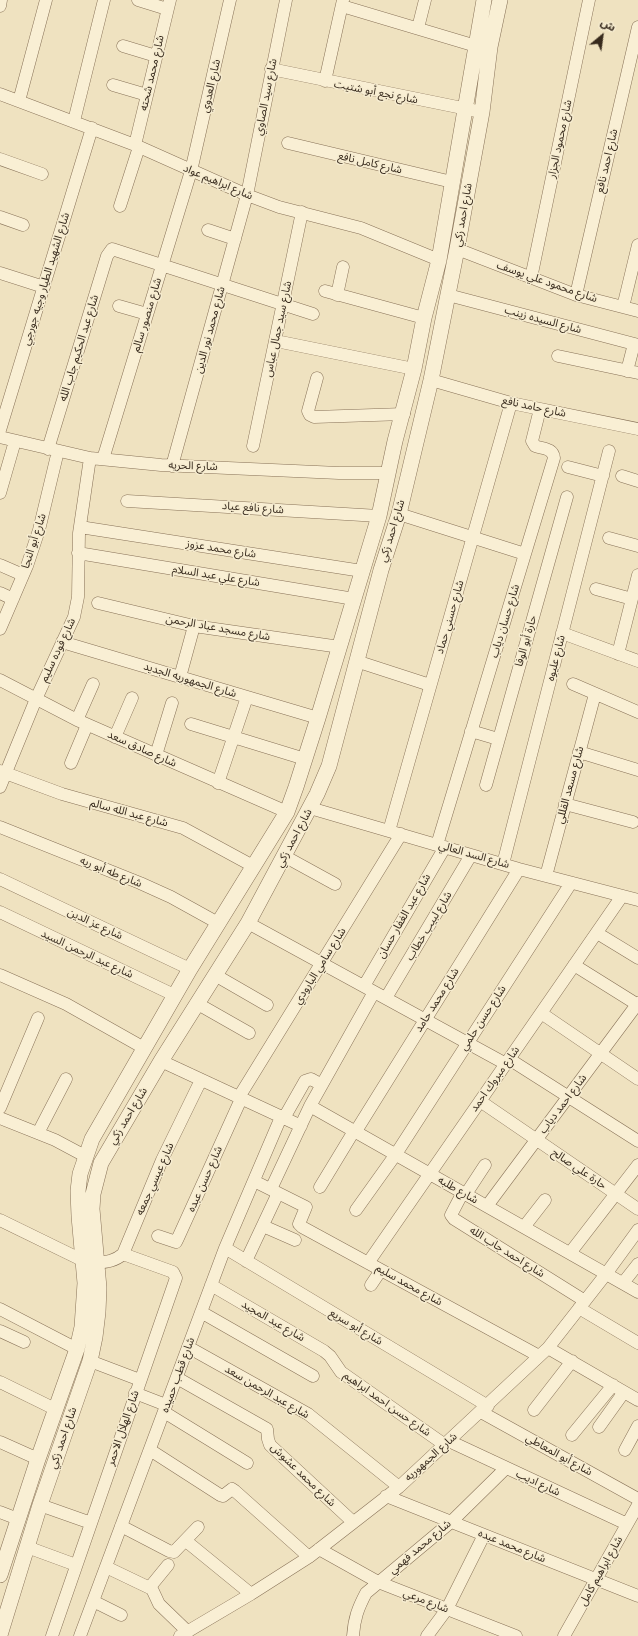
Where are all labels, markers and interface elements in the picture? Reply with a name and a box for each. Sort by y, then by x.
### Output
north arrow [582,16,622,56]
text: ش [598,16,618,34]
street label: شارع محمد شحته [137,34,167,112]
street label: شارع سيد الصاوي [252,57,280,137]
street label: شارع العدوي [198,58,224,114]
street label: شارع نجع أبو شتيت [333,77,419,107]
street label: شارع محمود الجزار [545,99,575,179]
street label: شارع احمد نافع [593,128,621,194]
street label: شارع كامل نافع [337,149,403,177]
street label: شارع ابراهيم عواد [181,161,255,203]
street label: شارع احمد زكي [451,182,475,248]
street label: شارع الشهيد الطيار وجيه جورجي [19,211,73,347]
street label: شارع محمود علي يوسف [495,259,599,305]
street label: شارع منصور سالم [129,276,165,354]
street label: شارع سيد جمال عباس [261,280,295,378]
street label: شارع محمد نور الدين [192,285,228,375]
street label: شارع عبد الحكيم جاب الله [56,293,102,403]
street label: شارع السيده زينب [503,303,583,337]
street label: شارع حامد نافع [501,394,567,420]
street label: شارع الحريه [168,459,218,473]
street label: شارع احمد زكي [376,498,408,564]
street label: شارع نافع عياد [222,499,284,517]
street label: شارع أبو النجا [19,512,49,570]
street label: شارع محمد عزوز [185,537,257,561]
street label: شارع علي عبد السلام [171,563,261,589]
street label: شارع حسني حماد [433,579,467,655]
street label: شارع حسان دياب [488,583,522,659]
street label: شارع مسجد عباد الرحمن [165,612,271,644]
street label: حارة أبو الوفا [512,614,540,668]
street label: شارع فوده سليم [37,616,79,684]
street label: شارع عليوه [544,634,568,682]
street label: شارع الجمهوريه الجديد [142,660,238,700]
street label: شارع صادق سعد [105,728,179,770]
street label: شارع مسعد القللي [553,745,587,825]
street label: شارع عبد الله سالم [89,796,169,830]
street label: شارع احمد زكي [273,806,315,870]
street label: شارع السد العالي [437,839,511,871]
street label: شارع طه أبو ريه [78,854,144,890]
street label: شارع عبد الغفار حسان [374,871,434,961]
street label: شارع لبيب خطاب [403,889,455,963]
street label: شارع عز الدين [65,905,125,943]
street label: شارع سامي البارودي [291,925,349,1007]
street label: شارع عبد الرحمن السيد [39,927,135,981]
street label: شارع محمد حامد [412,965,462,1035]
street label: شارع حسن حلمي [457,983,509,1053]
street label: شارع مبروك احمد [468,1044,522,1114]
street label: شارع احمد دياب [536,1072,590,1136]
street label: شارع احمد زكي [106,1085,150,1147]
street label: شارع عيسي جمعه [133,1141,177,1217]
street label: شارع حسن عبده [185,1144,225,1214]
street label: حارة علي صالح [549,1146,609,1192]
street label: شارع طلبه [436,1173,480,1207]
street label: شارع احمد جاب الله [467,1224,547,1280]
street label: شارع محمد سليم [373,1261,445,1309]
street label: شارع عبد المجيد [239,1298,307,1344]
street label: شارع أبو سريع [327,1306,385,1348]
street label: شارع قطب حميده [158,1336,198,1414]
street label: شارع عبد الرحمن سعد [222,1362,312,1422]
street label: شارع حسن احمد ابراهيم [341,1369,433,1439]
street label: شارع الهلال الاحمر [104,1389,142,1467]
street label: شارع احمد زكي [46,1405,80,1471]
street label: شارع الجمهوريه [402,1430,460,1484]
street label: شارع أبو المعاطي [523,1431,595,1479]
street label: شارع محمد عشوش [268,1441,338,1509]
street label: شارع اديب [514,1467,562,1499]
street label: شارع محمد فهمي [386,1517,454,1577]
street label: شارع محمد عبده [476,1526,548,1566]
street label: شارع ابراهيم كامل [576,1534,626,1608]
street label: شارع مرعي [401,1586,451,1616]

